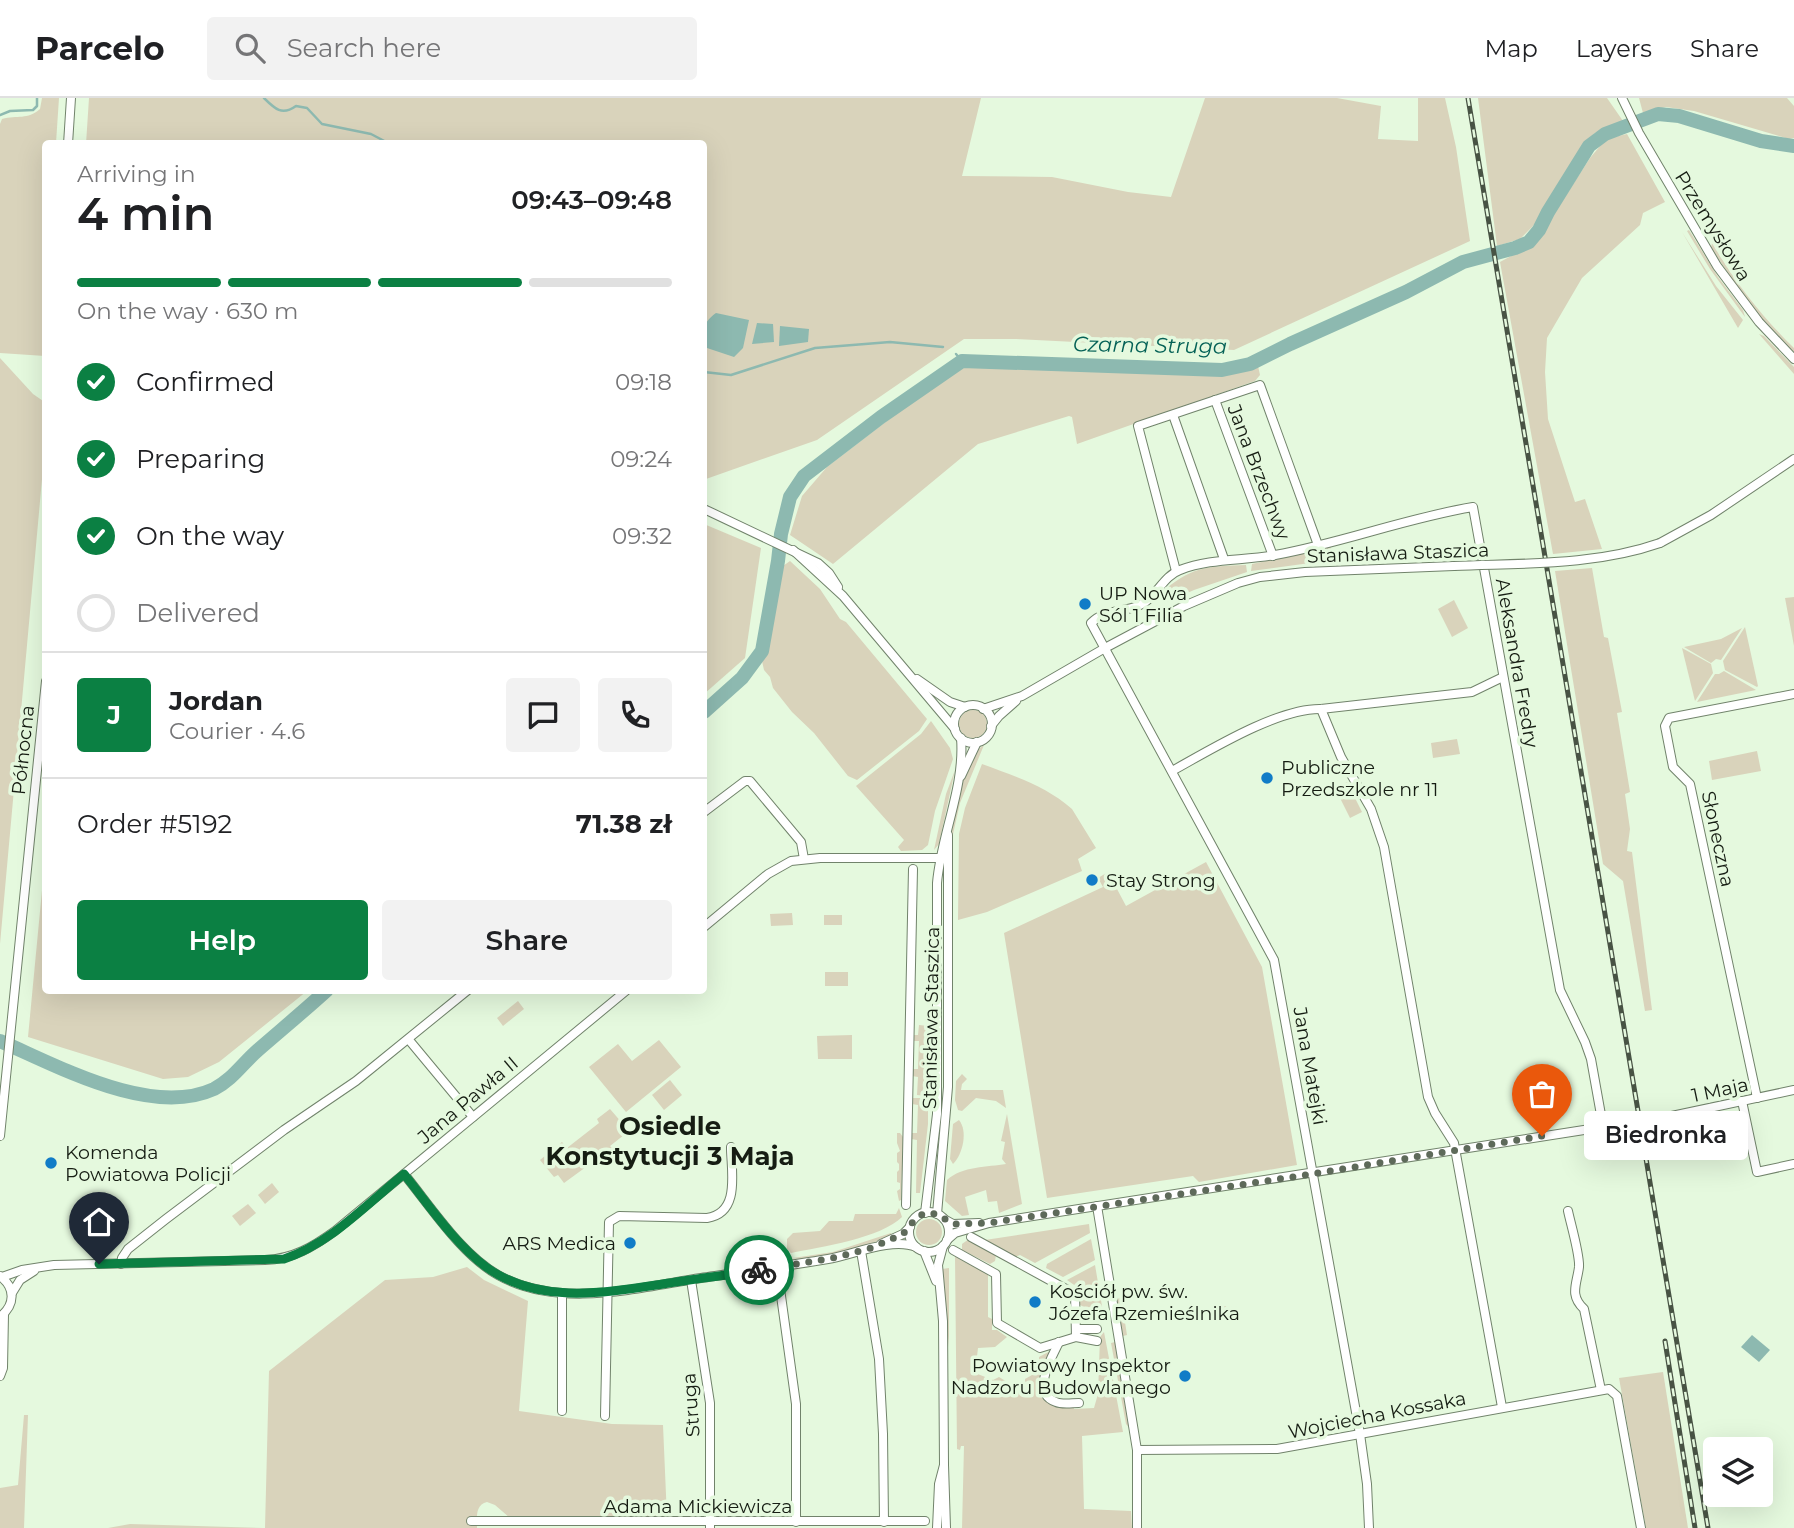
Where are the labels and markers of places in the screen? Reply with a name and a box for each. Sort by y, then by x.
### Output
place label: UP Nowa Sól 1 Filia [1099,582,1187,627]
marker: UP Nowa Sól 1 Filia [1077,596,1093,612]
place label: Publiczne Przedszkole nr 11 [1281,756,1438,801]
marker: Publiczne Przedszkole nr 11 [1259,770,1275,786]
place label: Stay Strong [1106,869,1216,892]
marker: Stay Strong [1084,872,1100,888]
pin [1512,1064,1572,1136]
callout: Biedronka [1584,1112,1748,1160]
place label: Komenda Powiatowa Policji [65,1141,231,1186]
marker: Komenda Powiatowa Policji [43,1155,59,1171]
pin [69,1192,129,1264]
place label: ARS Medica [502,1232,616,1255]
marker: ARS Medica [622,1235,638,1251]
place label: Kościół pw. św. Józefa Rzemieślnika [1048,1280,1240,1325]
marker: Kościół pw. św. Józefa Rzemieślnika [1027,1294,1043,1310]
place label: Powiatowy Inspektor Nadzoru Budowlanego [951,1354,1171,1399]
marker: Powiatowy Inspektor Nadzoru Budowlanego [1177,1368,1193,1384]

